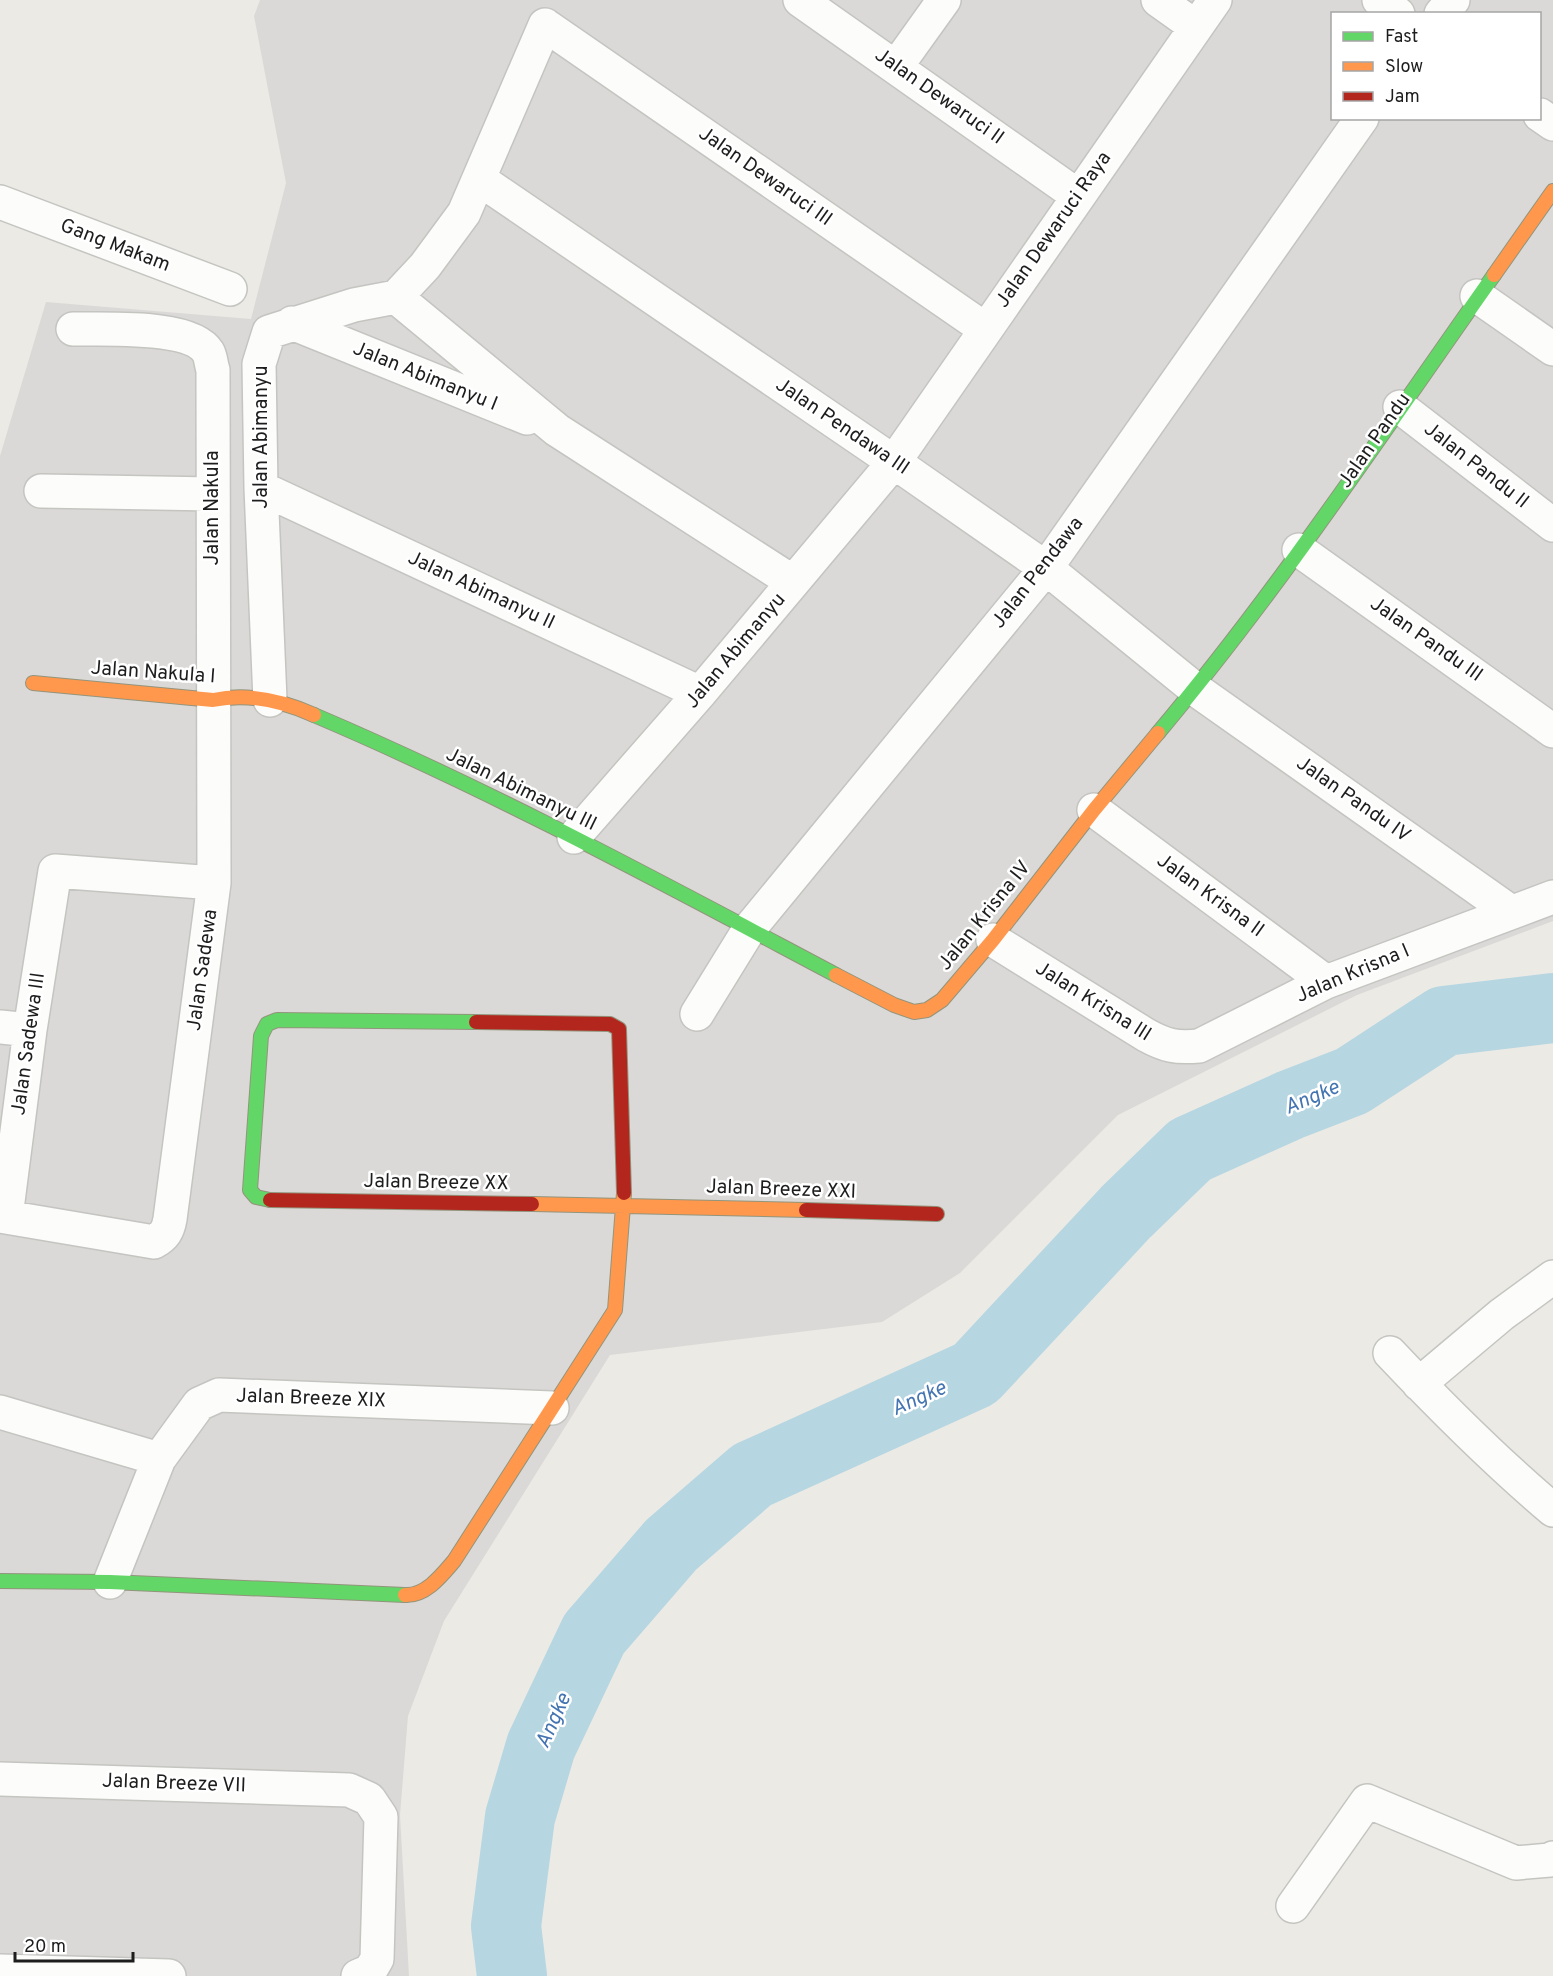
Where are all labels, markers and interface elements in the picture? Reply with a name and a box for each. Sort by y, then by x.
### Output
legend [1331,12,1541,120]
text: Fast [1385,26,1418,49]
street label: Jalan Dewaruci II [869,43,1009,151]
text: Slow [1385,56,1423,79]
text: Jam [1385,86,1420,109]
street label: Jalan Dewaruci III [693,121,837,233]
street label: Jalan Dewaruci Raya [990,147,1118,313]
street label: Gang Makam [56,213,174,279]
street label: Jalan Abimanyu I [349,336,501,418]
street label: Jalan Abimanyu [249,365,275,509]
street label: Jalan Pendawa III [770,373,914,481]
street label: Jalan Pandu [1333,388,1417,494]
street label: Jalan Pandu II [1418,417,1534,515]
street label: Jalan Nakula [200,451,226,565]
street label: Jalan Pendawa [986,512,1090,634]
street label: Jalan Abimanyu II [403,546,559,636]
street label: Jalan Abimanyu [680,588,792,714]
street label: Jalan Pandu III [1364,591,1488,689]
street label: Jalan Nakula I [90,656,216,690]
street label: Jalan Abimanyu III [441,742,601,838]
street label: Jalan Pandu IV [1291,751,1415,849]
street label: Jalan Krisna II [1151,848,1269,944]
street label: Jalan Krisna IV [933,856,1037,976]
street label: Jalan Sadewa [182,907,224,1033]
street label: Jalan Krisna I [1292,938,1414,1010]
street label: Jalan Krisna III [1030,956,1156,1048]
street label: Jalan Sadewa III [6,971,52,1117]
water label: Angke [1280,1074,1345,1122]
street label: Jalan Breeze XX [363,1169,509,1197]
street label: Jalan Breeze XXI [705,1174,857,1206]
water label: Angke [887,1375,952,1423]
street label: Jalan Breeze XIX [235,1383,387,1415]
water label: Angke [530,1688,578,1753]
street label: Jalan Breeze VII [101,1768,247,1800]
scale bar [15,1925,134,1963]
text: 20 m [24,1936,66,1959]

